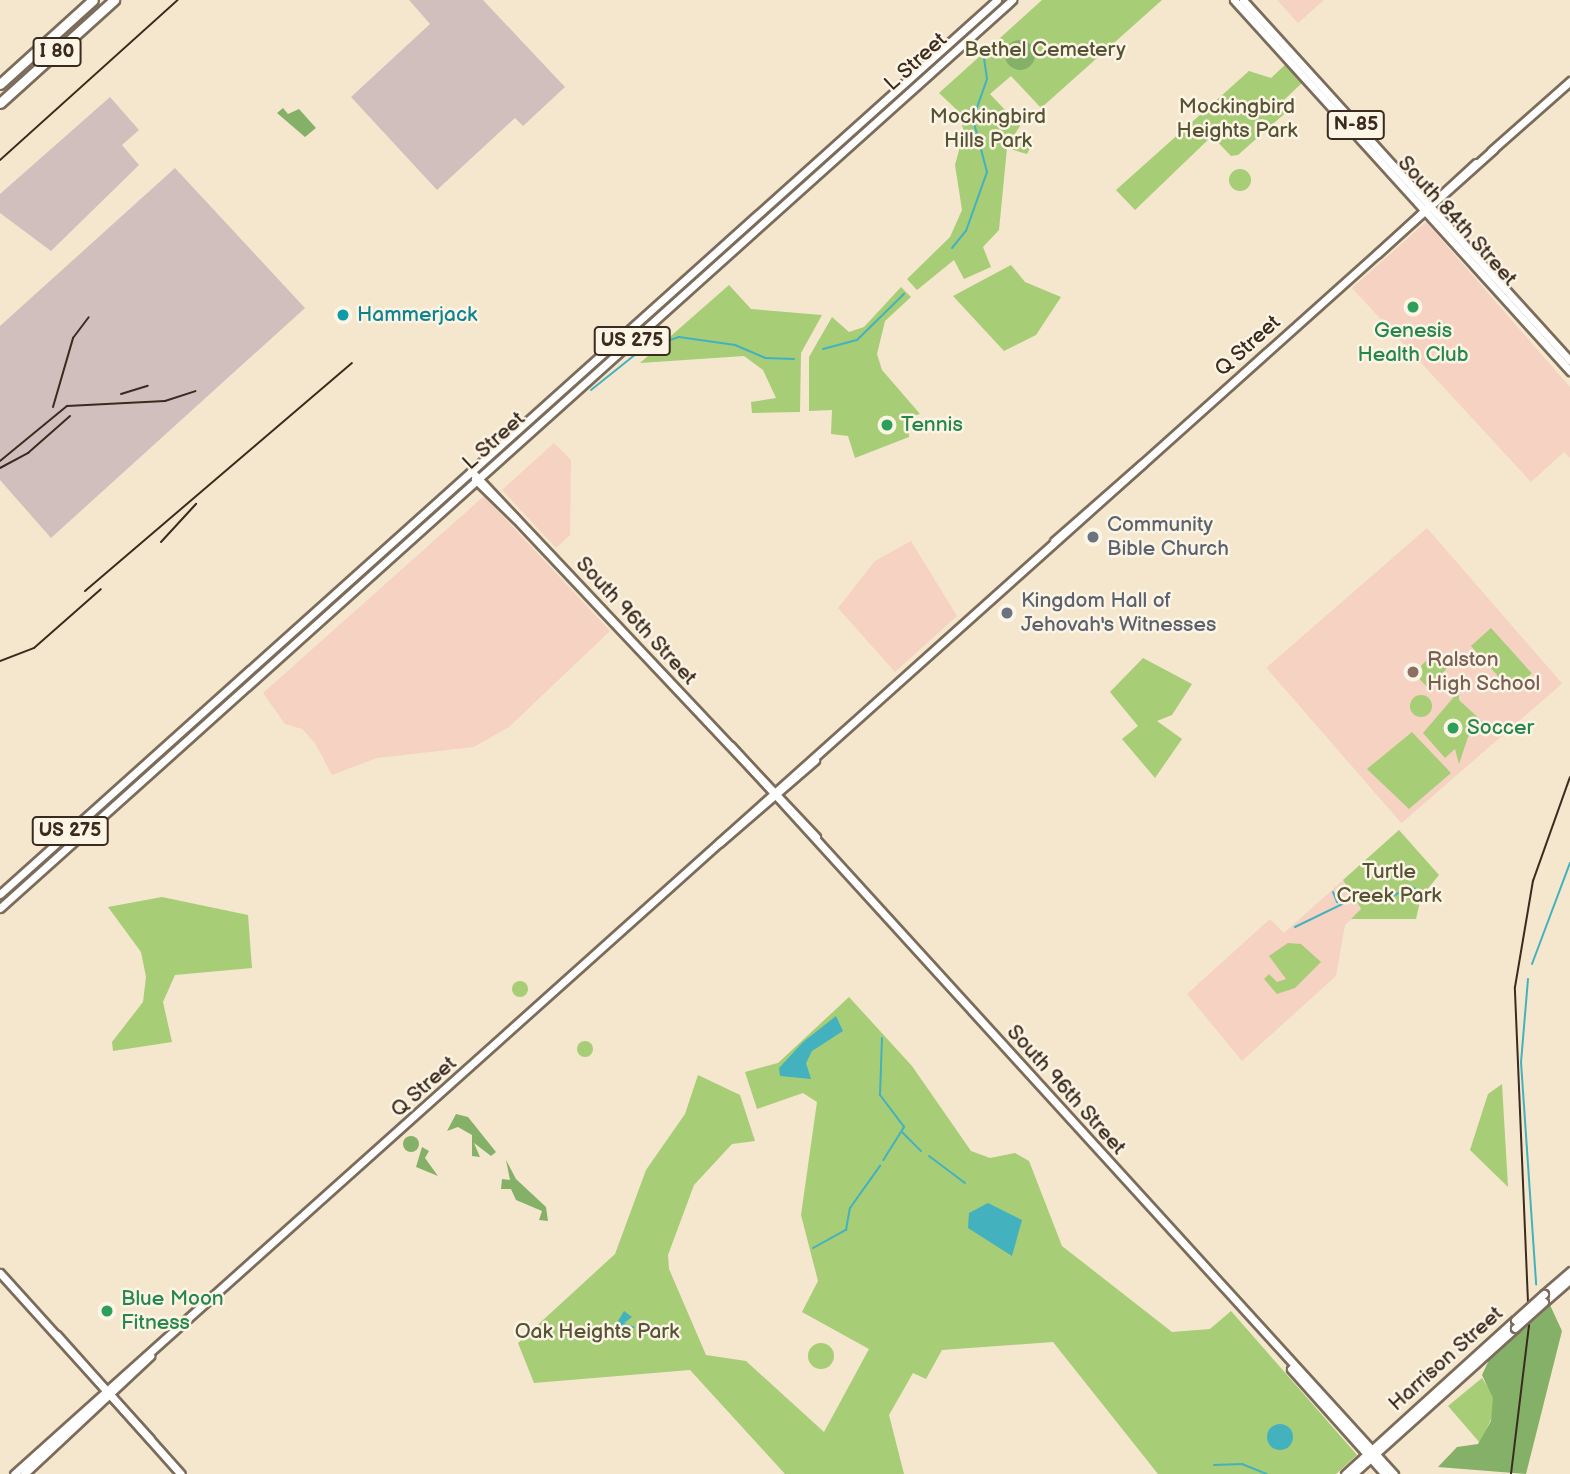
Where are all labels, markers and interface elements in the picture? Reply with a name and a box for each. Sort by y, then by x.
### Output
street label: L Street [880,27,952,97]
road number: I 80 [32,36,82,68]
park label: Bethel Cemetery [964,37,1126,63]
park label: Mockingbird Heights Park [1177,94,1297,144]
park label: Mockingbird Hills Park [930,104,1046,154]
road number: N-85 [1326,110,1386,140]
street label: South 84th Street [1392,151,1522,291]
marker: Genesis Health Club [1405,299,1421,315]
place label: Hammerjack [357,302,477,328]
marker: Hammerjack [335,307,351,323]
street label: Q Street [1210,310,1286,382]
place label: Genesis Health Club [1357,318,1469,368]
road number: US 275 [594,326,670,356]
street label: L Street [458,406,530,476]
place label: Tennis [901,412,963,438]
marker: Tennis [879,417,895,433]
place label: Community Bible Church [1107,512,1229,562]
marker: Community Bible Church [1085,529,1101,545]
street label: South 96th Street [570,552,702,690]
place label: Kingdom Hall of Jehovah's Witnesses [1021,588,1217,638]
marker: Kingdom Hall of Jehovah's Witnesses [999,605,1015,621]
place label: Ralston High School [1427,647,1541,697]
marker: Ralston High School [1405,664,1421,680]
place label: Soccer [1467,715,1534,741]
marker: Soccer [1445,720,1461,736]
road number: US 275 [32,816,108,846]
park label: Turtle Creek Park [1336,859,1442,909]
street label: South 96th Street [1001,1020,1131,1160]
street label: Q Street [386,1051,462,1123]
place label: Blue Moon Fitness [121,1286,224,1336]
street label: Harrison Street [1384,1301,1508,1417]
marker: Blue Moon Fitness [99,1303,115,1319]
park label: Oak Heights Park [515,1319,679,1345]

